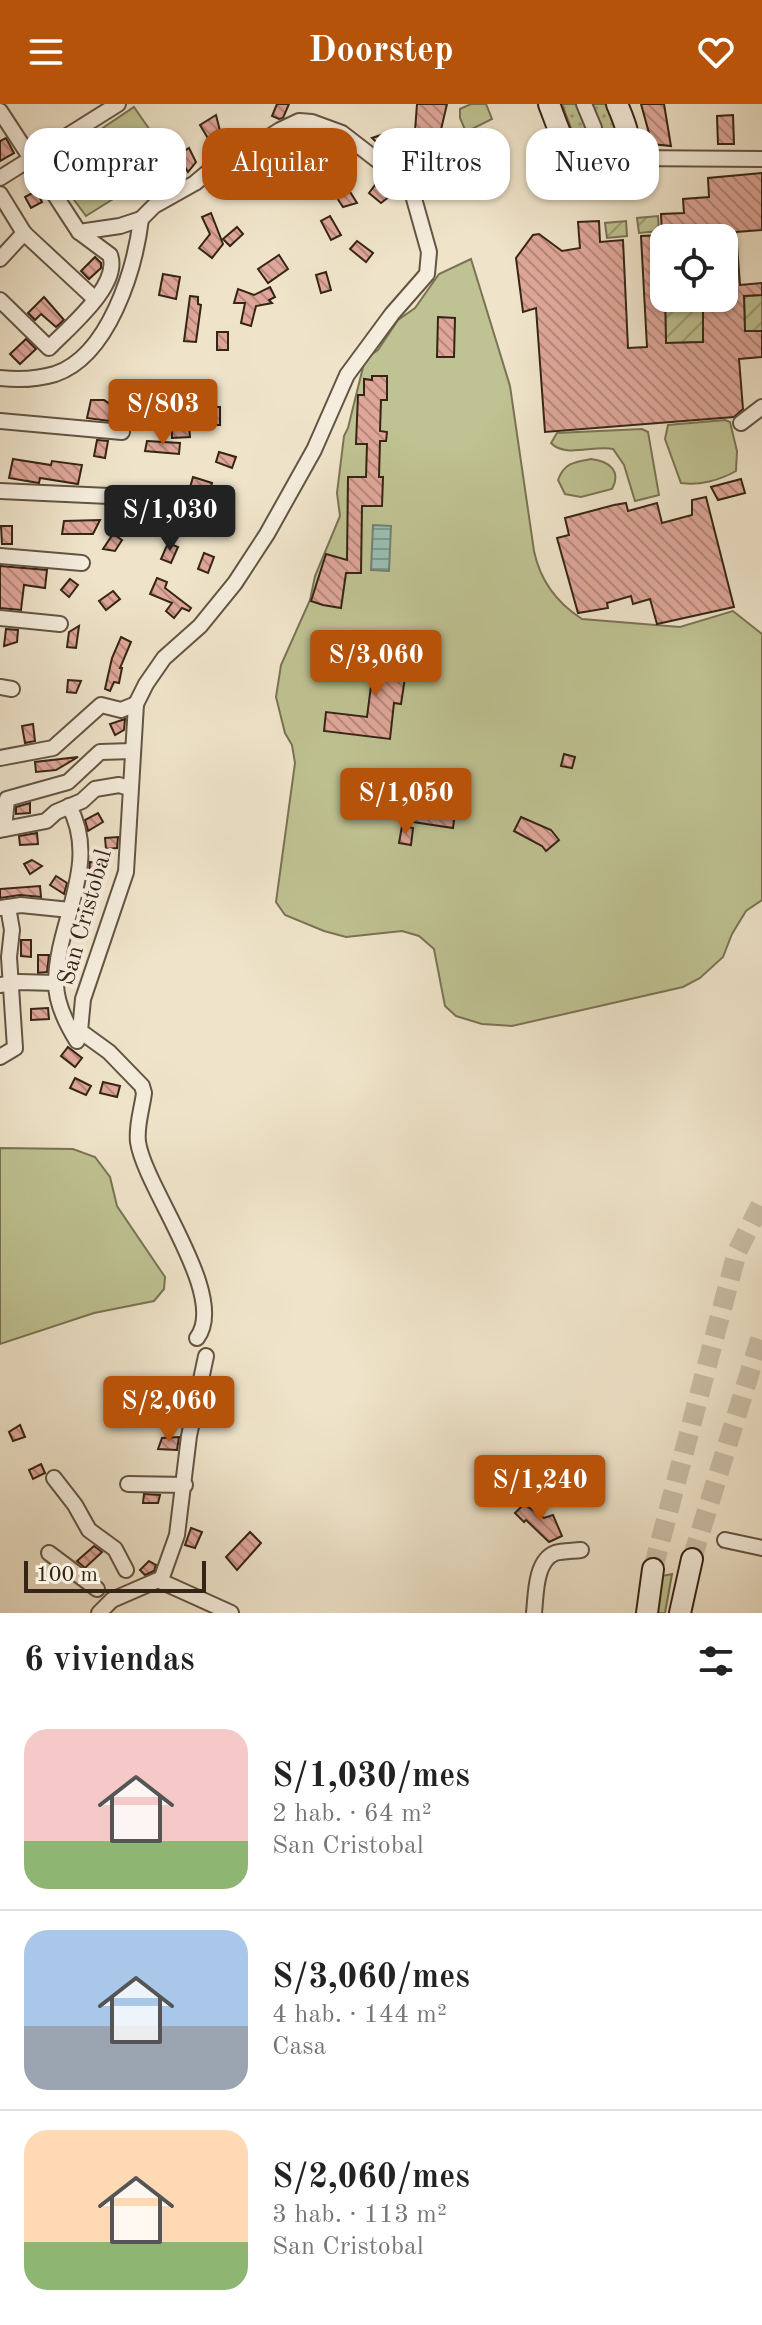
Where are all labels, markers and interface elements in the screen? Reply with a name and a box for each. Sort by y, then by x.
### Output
icon: menu [24,30,68,74]
icon: heart [694,30,738,74]
text: Doorstep [308,34,454,70]
chip: Comprar [24,128,186,200]
chip: Alquilar [202,128,357,200]
chip: Filtros [373,128,510,200]
chip: Nuevo [526,128,659,200]
map controls [650,224,738,312]
button: locate [650,224,738,312]
pin: S/803 [107,379,219,447]
text: S/803 [126,392,200,418]
pin: S/1,030 [96,485,244,553]
text: S/1,030 [122,498,218,524]
pin: S/3,060 [302,630,450,698]
text: S/3,060 [328,643,424,669]
pin: S/1,050 [332,768,480,836]
text: S/1,050 [358,781,454,807]
street label: San Cristobal [55,847,117,988]
pin: S/2,060 [95,1376,243,1444]
text: S/2,060 [121,1389,217,1415]
pin: S/1,240 [466,1455,614,1523]
text: S/1,240 [492,1468,588,1494]
scale bar [24,1557,206,1593]
text: 100 m [36,1564,98,1586]
icon: filters [694,1639,738,1683]
text: 6 viviendas [24,1644,195,1678]
text: S/1,030/mes [272,1760,470,1794]
icon: home [88,1761,184,1857]
text: 2 hab. · 64 m² [272,1801,432,1827]
text: San Cristobal [272,1833,424,1859]
text: S/3,060/mes [272,1961,470,1995]
icon: home [88,1962,184,2058]
text: 4 hab. · 144 m² [272,2002,447,2028]
text: Casa [272,2034,326,2060]
text: S/2,060/mes [272,2161,470,2195]
icon: home [88,2162,184,2258]
text: 3 hab. · 113 m² [272,2202,447,2228]
text: San Cristobal [272,2234,424,2260]

